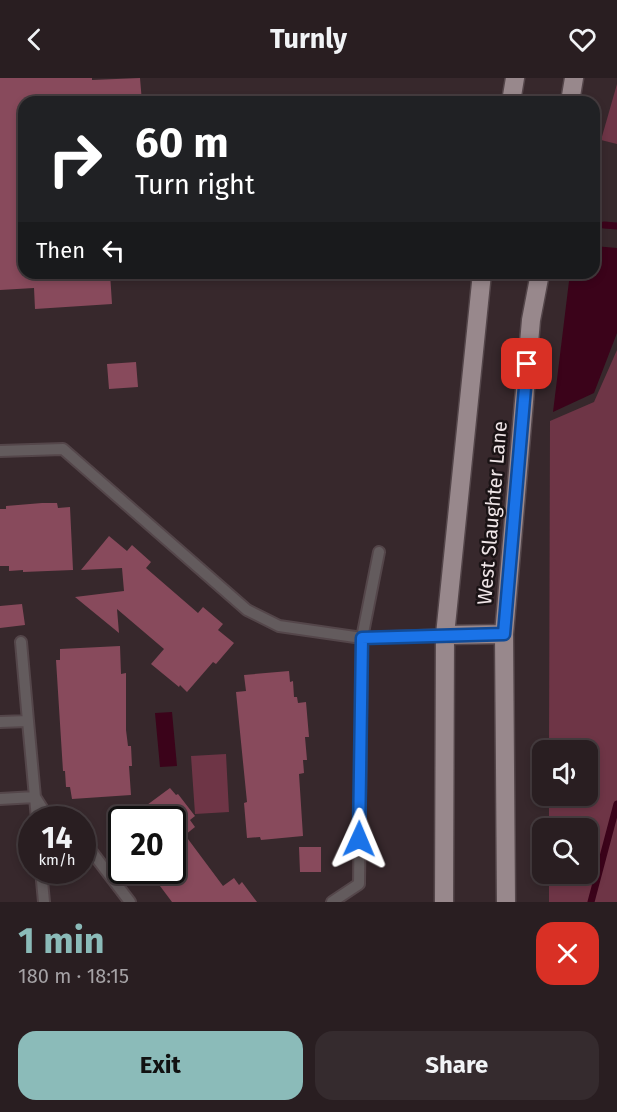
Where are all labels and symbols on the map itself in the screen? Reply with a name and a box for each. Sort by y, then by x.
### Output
pin [501,338,552,389]
street label: West Slaughter Lane [472,420,512,606]
speed limit sign: 20 [108,806,186,884]
position arrow [327,807,391,871]

